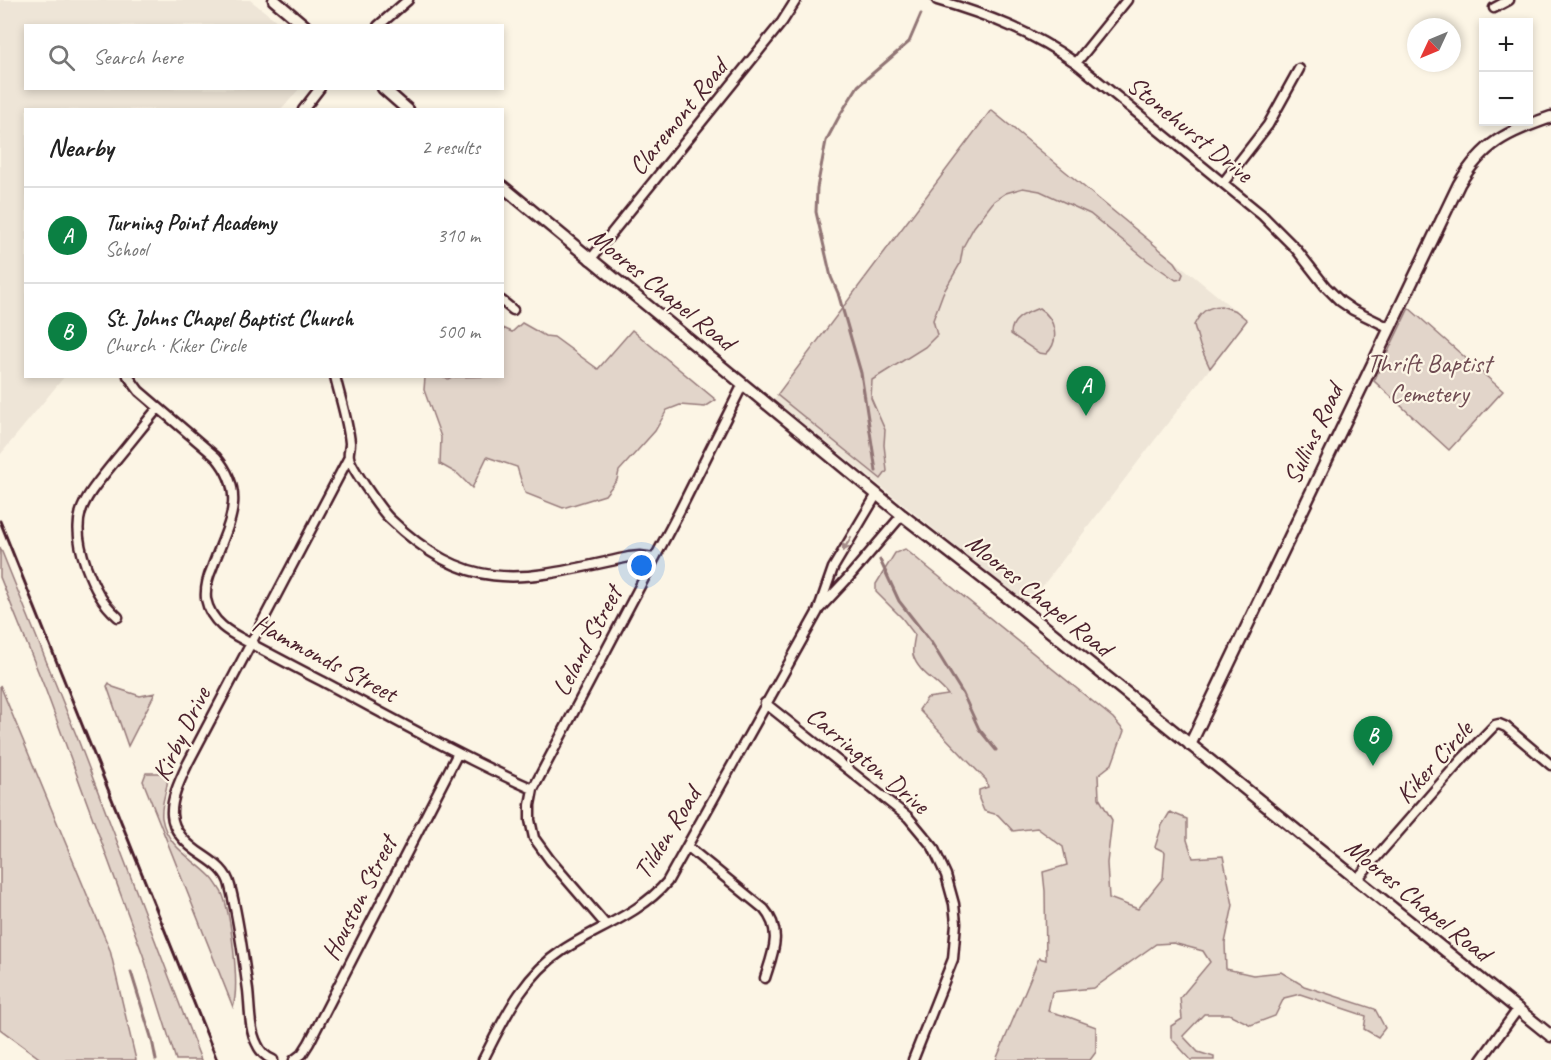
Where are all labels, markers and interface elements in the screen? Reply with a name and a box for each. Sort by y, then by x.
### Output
north arrow [1407,18,1461,72]
map controls [1479,18,1533,126]
button: + [1479,18,1533,72]
search box [24,24,504,90]
icon: search [45,41,78,74]
text: Search here [93,43,183,71]
street label: Claremont Road [621,49,737,182]
street label: Stonehurst Drive [1120,68,1261,191]
button: − [1479,72,1533,126]
text: Nearby [48,131,113,164]
text: 2 results [421,135,480,160]
text: Turning Point Academy [105,209,276,237]
street label: Moores Chapel Road [582,220,745,360]
text: A [62,223,73,248]
text: 310 m [437,223,480,248]
text: School [105,237,148,262]
text: St. Johns Chapel Baptist Church [105,305,353,333]
text: B [62,319,73,344]
text: 500 m [437,319,480,344]
text: Church · Kiker Circle [105,333,246,358]
park label: Thrift Baptist Cemetery [1367,347,1495,410]
pin: A [1066,366,1106,416]
street label: Sullins Road [1275,375,1352,489]
street label: Moores Chapel Road [959,526,1122,666]
one-way arrow [842,536,853,552]
your location [627,551,656,580]
street label: Leland Street [544,578,631,701]
street label: Hammonds Street [247,606,405,711]
street label: Kirby Drive [144,680,218,786]
street label: Carrington Drive [800,699,937,822]
street label: Kiker Circle [1388,712,1482,810]
pin: B [1354,716,1392,766]
street label: Tilden Road [626,778,710,885]
street label: Houston Street [314,827,406,966]
street label: Moores Chapel Road [1338,831,1501,971]

